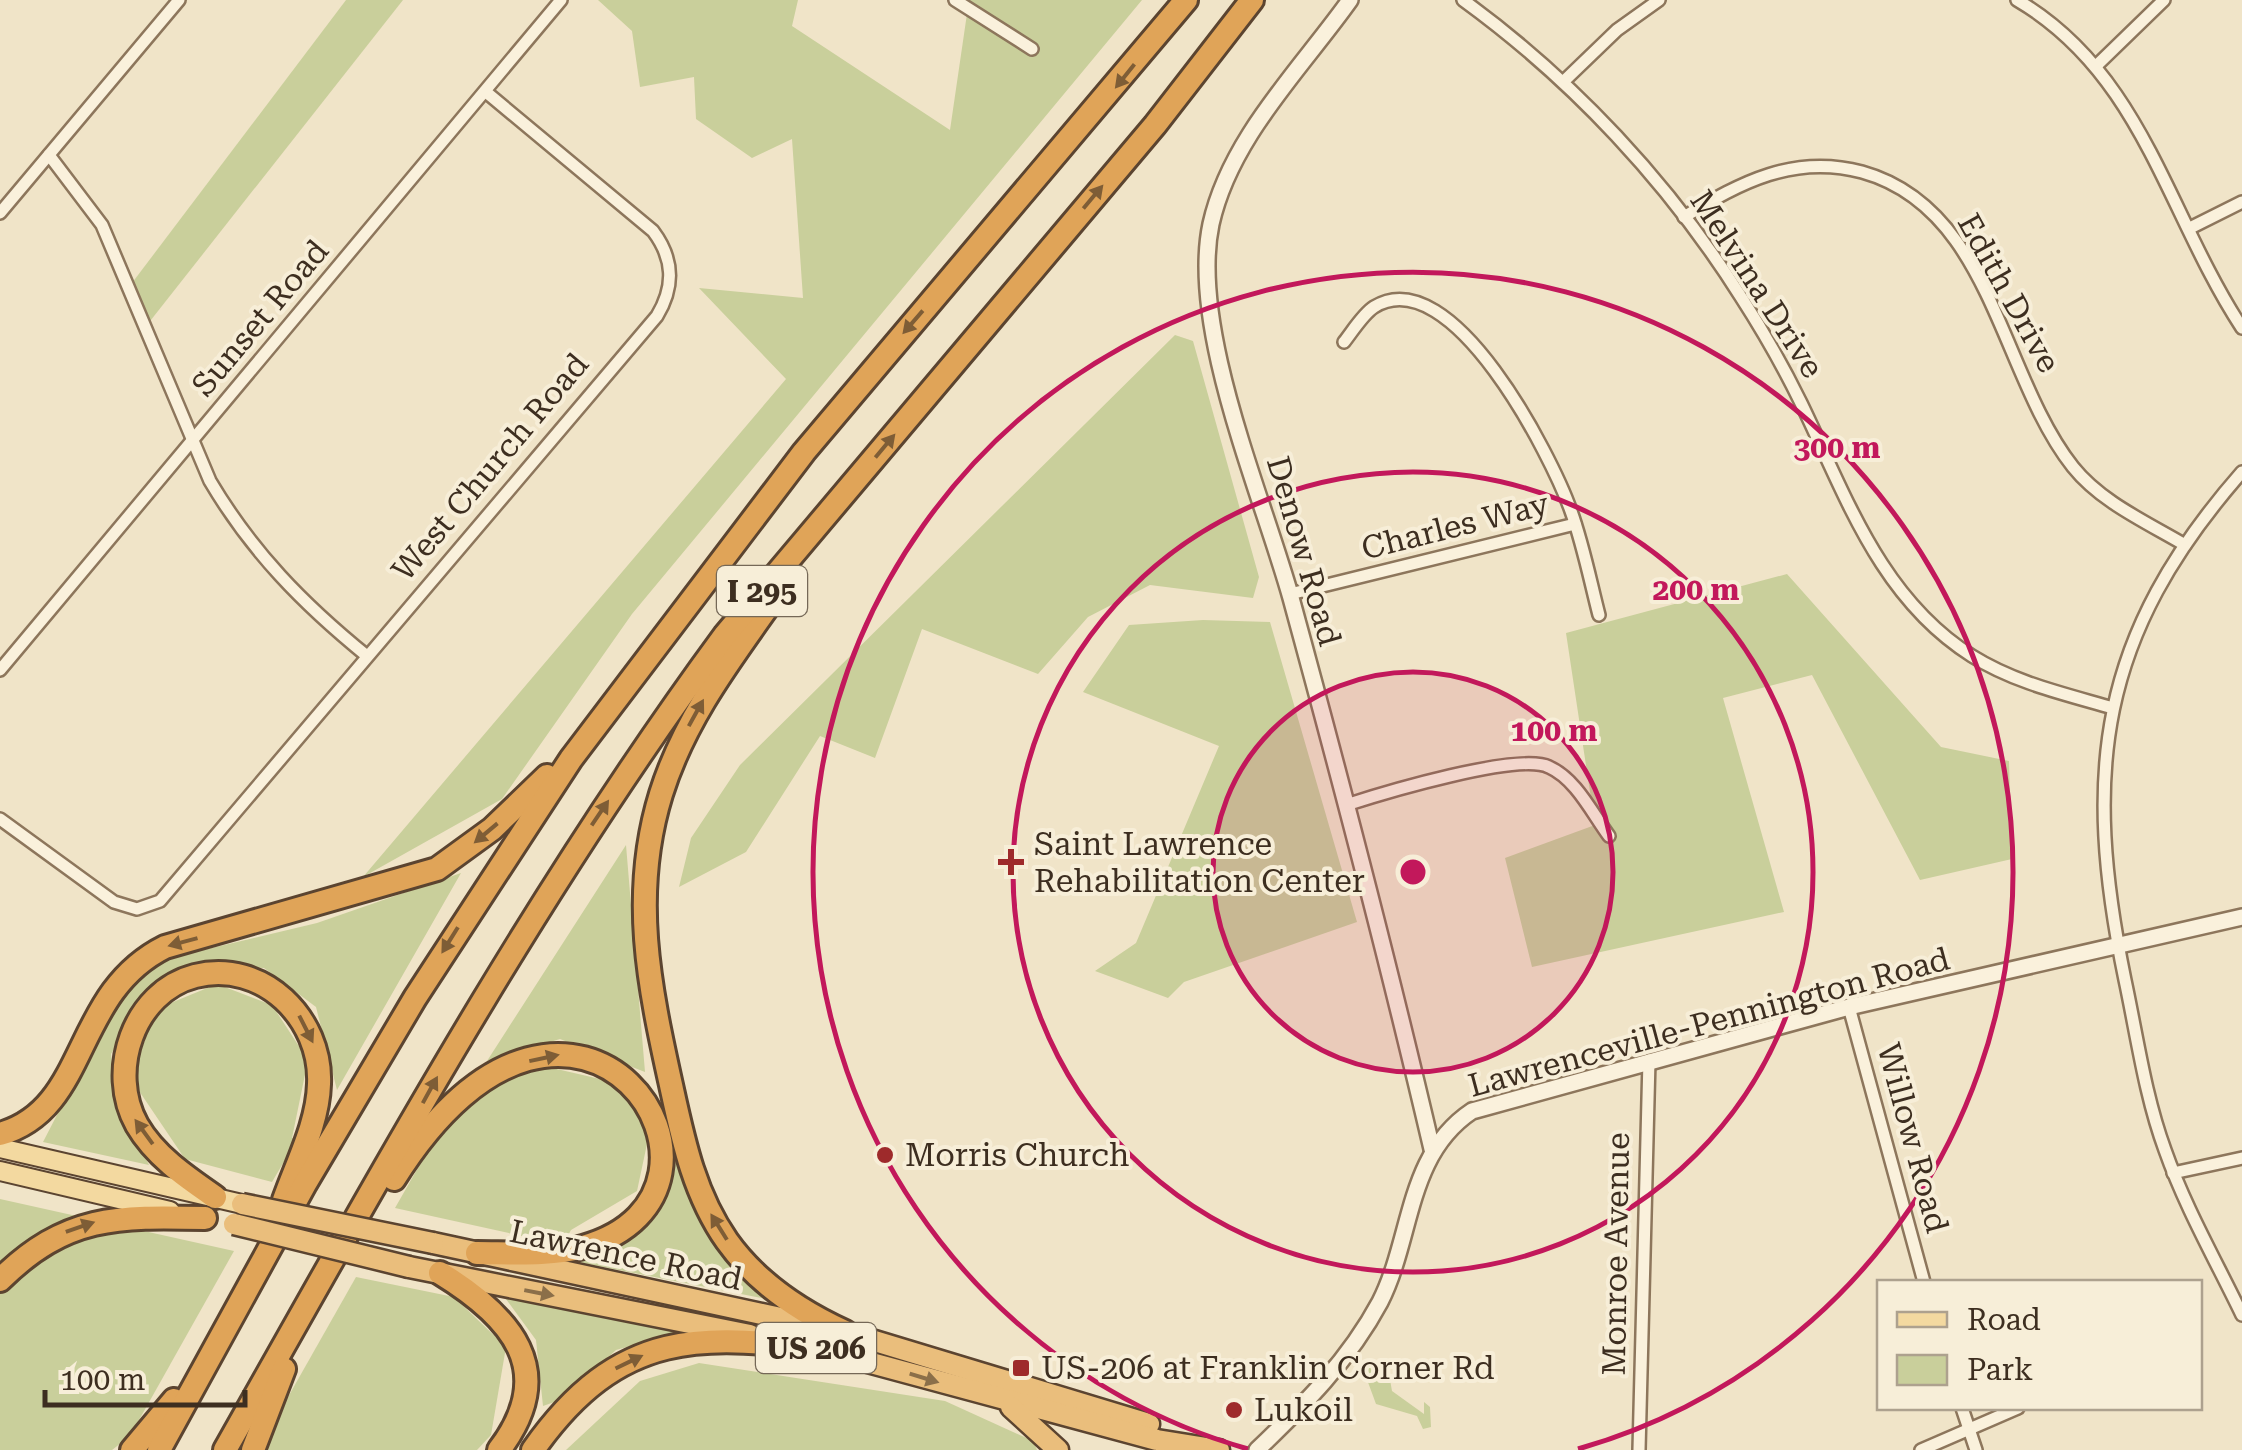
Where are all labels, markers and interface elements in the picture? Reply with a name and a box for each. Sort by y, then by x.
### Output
one-way arrow [1115,64,1136,89]
street label: Melvina Drive [1682,183,1832,385]
one-way arrow [1082,185,1104,210]
street label: Edith Drive [1950,207,2068,379]
street label: Sunset Road [184,232,336,404]
one-way arrow [903,310,924,335]
street label: West Church Road [384,346,596,588]
text: 300 m [1794,430,1881,465]
one-way arrow [874,434,895,459]
street label: Denow Road [1259,452,1349,650]
street label: Charles Way [1358,484,1553,568]
road number: I 295 [717,566,807,616]
text: 200 m [1653,572,1740,607]
one-way arrow [687,699,704,727]
text: 100 m [1511,713,1598,748]
one-way arrow [591,800,609,827]
one-way arrow [474,822,499,844]
place label: Saint Lawrence Rehabilitation Center [1034,825,1365,900]
marker: Saint Lawrence Rehabilitation Center [998,849,1024,875]
centre of rings [1395,854,1431,890]
one-way arrow [442,926,460,954]
one-way arrow [167,934,198,950]
street label: Lawrenceville-Pennington Road [1464,939,1954,1105]
one-way arrow [297,1015,314,1044]
street label: Willow Road [1869,1039,1957,1237]
one-way arrow [529,1049,560,1065]
one-way arrow [420,1076,438,1104]
one-way arrow [135,1118,154,1145]
street label: Monroe Avenue [1595,1132,1637,1376]
place label: Morris Church [905,1136,1129,1174]
marker: Morris Church [874,1144,896,1166]
street label: Lawrence Road [506,1212,746,1298]
one-way arrow [710,1213,728,1241]
one-way arrow [66,1218,96,1233]
legend [1877,1280,2202,1410]
one-way arrow [523,1286,554,1302]
text: Road [1967,1302,2041,1337]
road number: US 206 [756,1323,876,1373]
scale bar [45,1345,245,1407]
place label: US-206 at Franklin Corner Rd [1041,1349,1494,1387]
text: Park [1967,1352,2033,1387]
one-way arrow [615,1354,644,1371]
marker: US-206 at Franklin Corner Rd [1010,1357,1032,1379]
text: 100 m [60,1362,145,1397]
one-way arrow [909,1371,940,1387]
place label: Lukoil [1254,1391,1353,1429]
marker: Lukoil [1223,1399,1245,1421]

